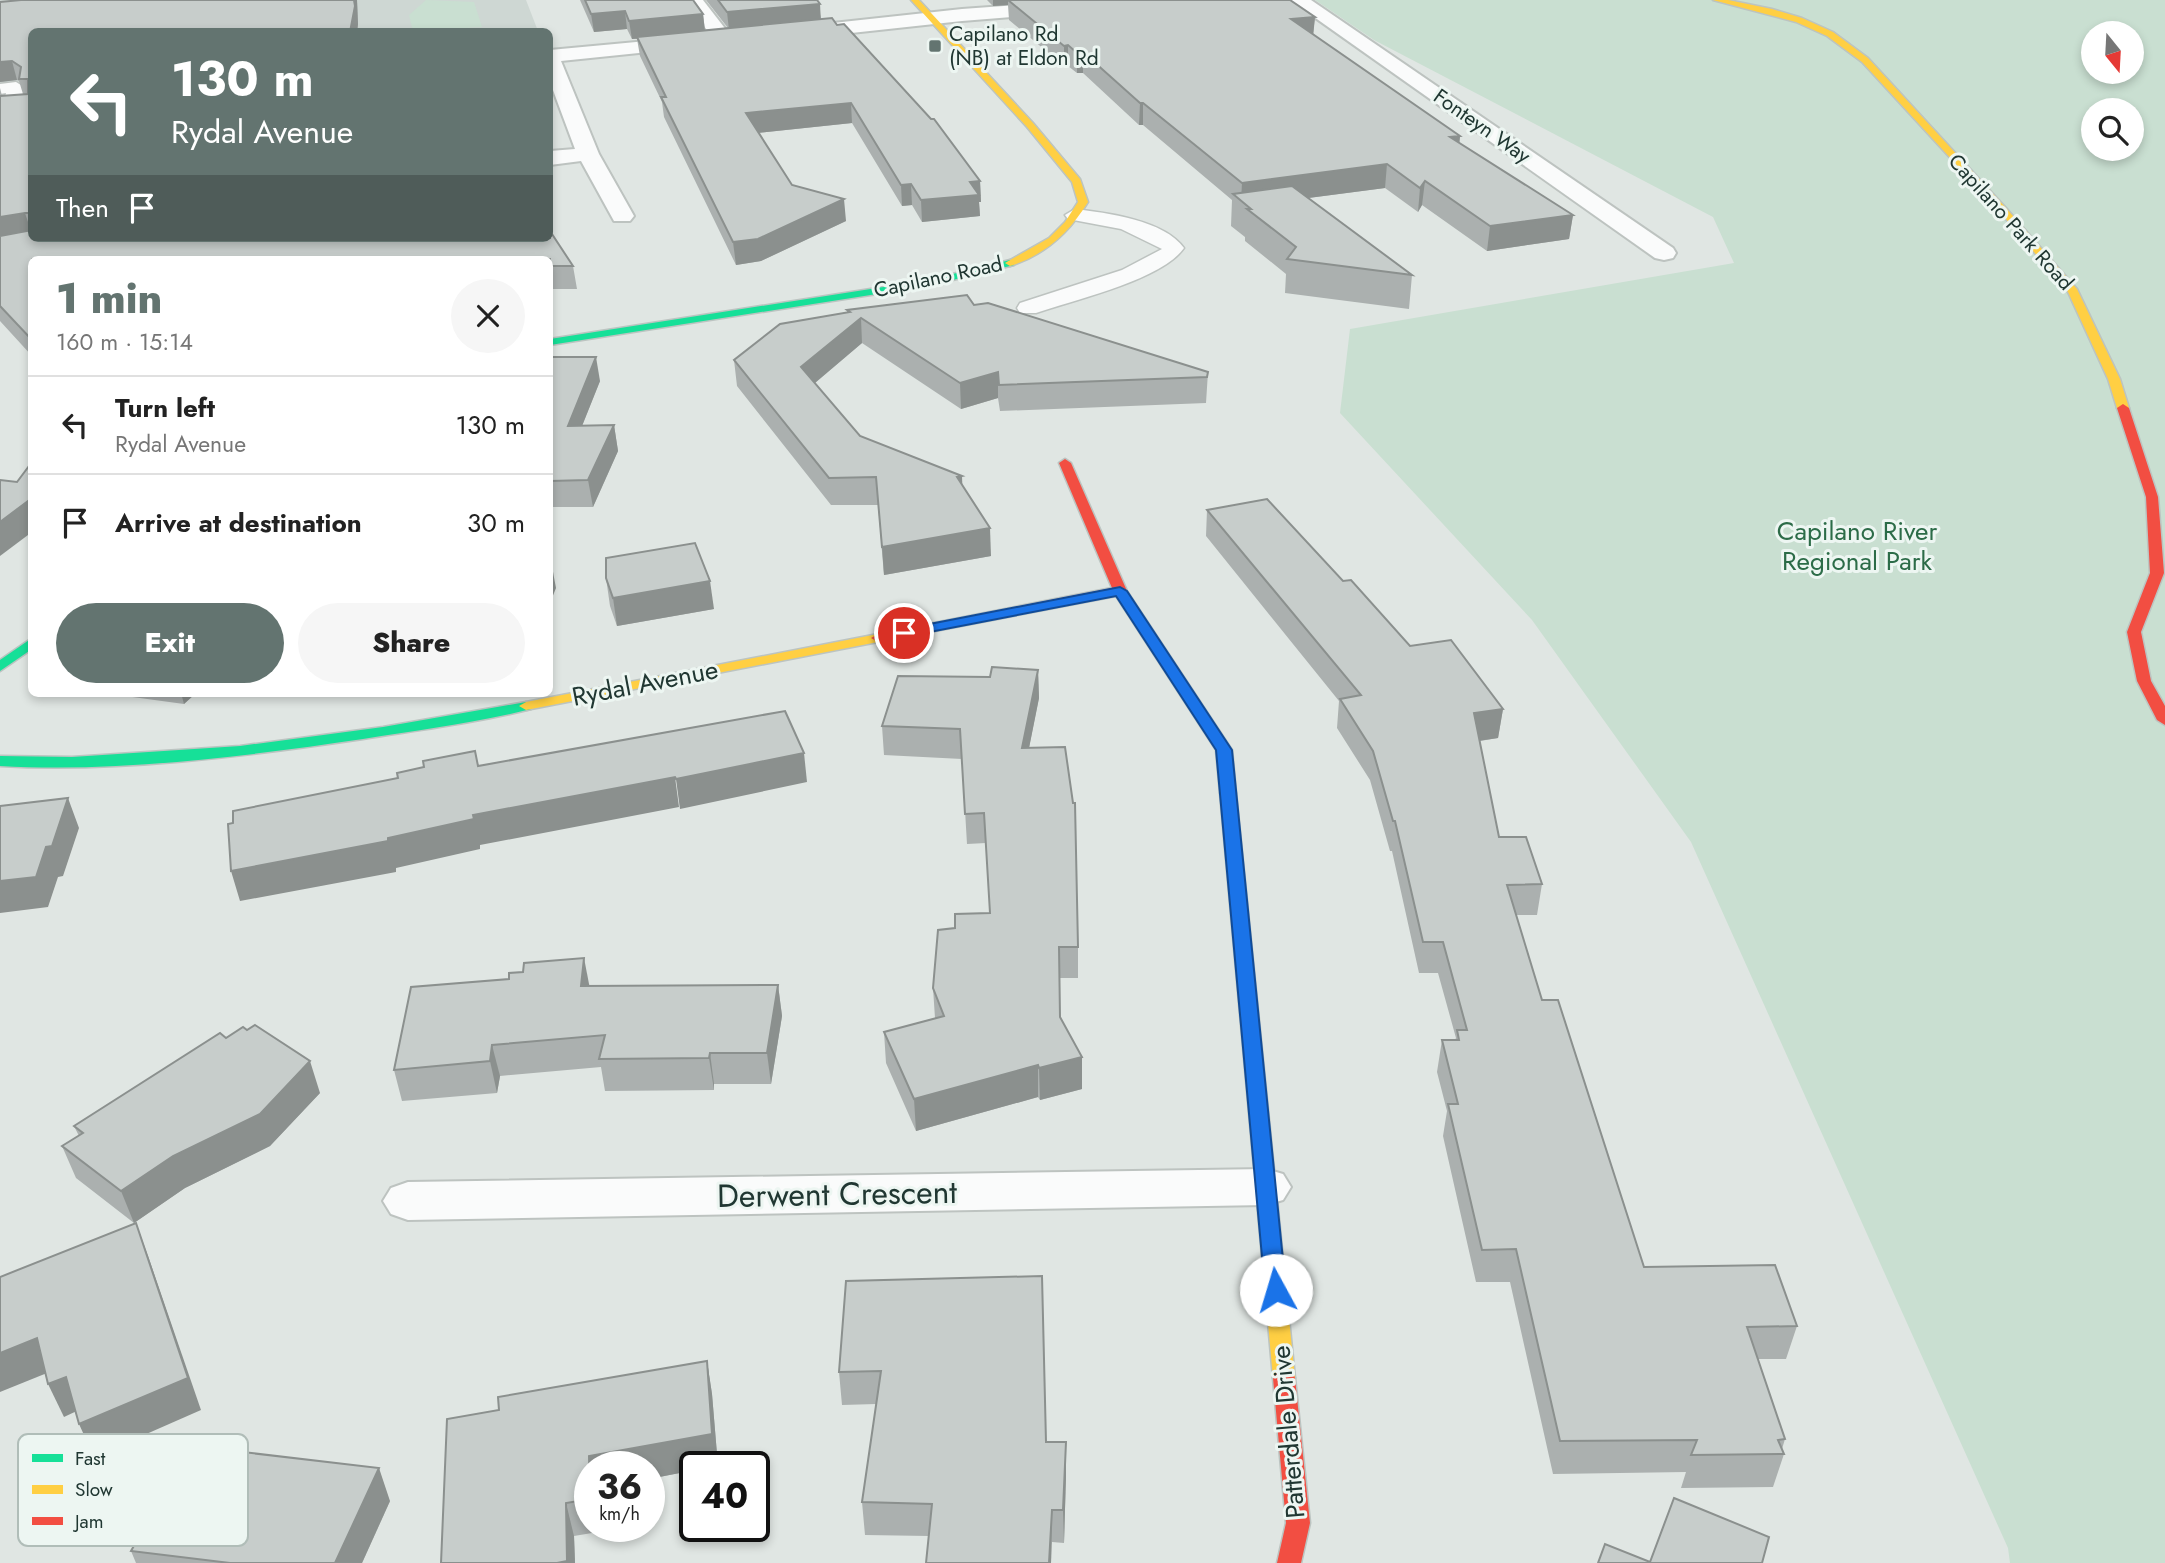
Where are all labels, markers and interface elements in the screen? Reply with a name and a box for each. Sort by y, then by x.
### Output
place label: Capilano Rd (NB) at Eldon Rd [949,19,1099,73]
north arrow [2081,21,2144,84]
map controls [2081,21,2144,161]
marker: Capilano Rd (NB) at Eldon Rd [927,38,943,54]
text: 130 m [171,44,314,114]
icon: left [56,56,147,147]
street label: Fonteyn Way [1427,81,1537,171]
button: search [2081,98,2144,161]
text: Rydal Avenue [171,109,353,155]
street label: Capilano Park Road [1941,147,2081,297]
text: Then [56,189,109,227]
icon: arrive [123,189,161,227]
street label: Capilano Road [871,249,1005,305]
text: 1 min [56,268,162,329]
button: close [451,279,525,353]
text: 160 m · 15:14 [56,325,193,359]
text: Turn left [115,389,215,427]
icon: left [56,406,94,444]
text: 130 m [455,406,525,444]
text: Rydal Avenue [115,427,246,461]
icon: arrive [56,504,94,542]
text: Arrive at destination [115,504,362,542]
text: 30 m [467,504,525,542]
park label: Capilano River Regional Park [1777,512,1937,580]
button: Exit [56,603,284,683]
button: Share [298,603,525,683]
pin [874,603,934,663]
icon: arrive [885,614,923,652]
street label: Rydal Avenue [569,650,721,716]
street label: Derwent Crescent [717,1169,958,1219]
position arrow [1239,1253,1313,1327]
street label: Patterdale Drive [1262,1344,1314,1520]
legend [18,1434,248,1546]
text: Fast [75,1445,106,1472]
speed limit sign: 40 [679,1451,770,1542]
text: 36 [597,1462,642,1512]
text: Slow [75,1476,113,1503]
text: km/h [599,1501,640,1527]
text: Jam [72,1508,104,1535]

